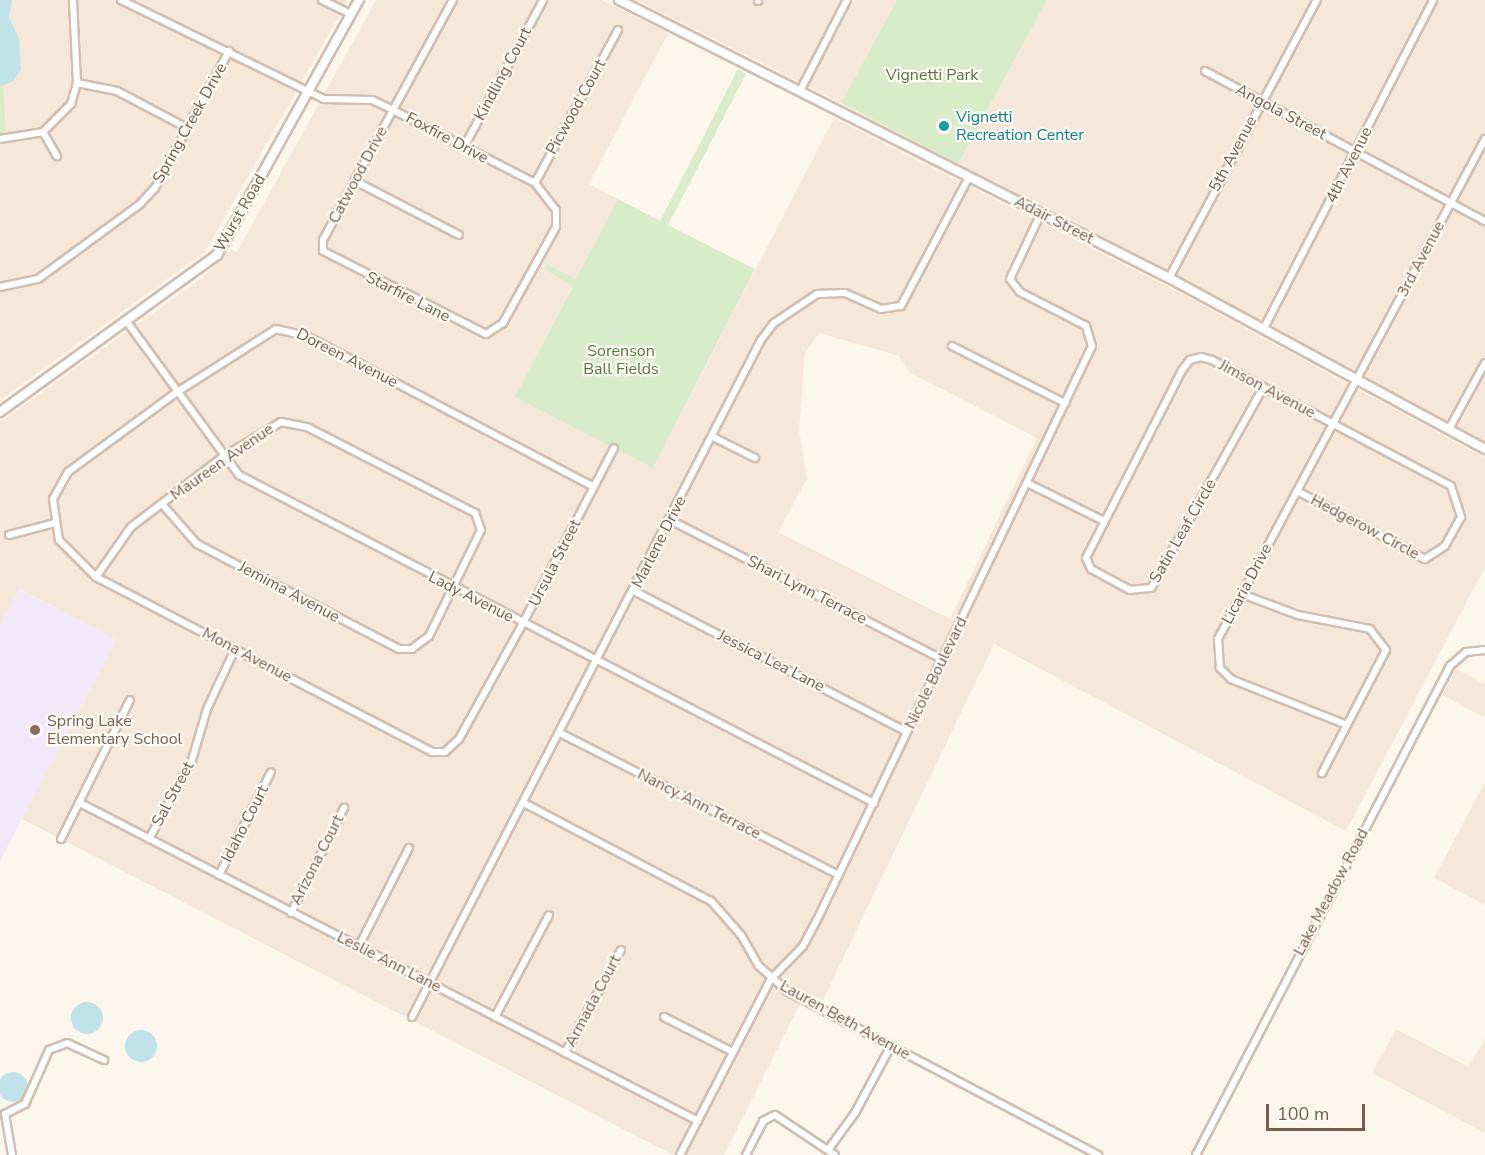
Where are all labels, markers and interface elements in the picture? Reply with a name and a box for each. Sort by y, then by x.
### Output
street label: Kindling Court [470,24,536,124]
street label: Picwood Court [542,56,610,158]
street label: Spring Creek Drive [149,59,231,187]
park label: Vignetti Park [886,65,978,85]
street label: Angola Street [1232,80,1330,144]
place label: Vignetti Recreation Center [956,107,1084,145]
street label: Foxfire Drive [402,108,492,168]
street label: 5th Avenue [1205,113,1261,195]
marker: Vignetti Recreation Center [937,119,951,133]
street label: Catwood Drive [324,123,392,227]
street label: 4th Avenue [1322,124,1376,206]
street label: Wurst Road [210,171,270,255]
street label: Adair Street [1011,192,1097,248]
street label: 3rd Avenue [1393,218,1449,300]
street label: Starfire Lane [363,268,453,326]
street label: Doreen Avenue [293,324,401,392]
park label: Sorenson Ball Fields [583,341,659,379]
street label: Jimson Avenue [1215,355,1319,423]
street label: Maureen Avenue [167,419,277,505]
street label: Satin Leaf Circle [1146,476,1220,586]
street label: Hedgerow Circle [1307,490,1423,564]
street label: Marlene Drive [628,493,690,591]
street label: Ursula Street [525,516,585,610]
street label: Licaria Drive [1218,541,1276,627]
street label: Shari Lynn Terrace [744,551,870,629]
street label: Jemima Avenue [235,557,343,627]
street label: Lady Avenue [425,567,517,627]
street label: Nicole Boulevard [901,614,971,732]
street label: Mona Avenue [199,623,295,687]
street label: Jessica Lea Lane [714,626,828,696]
place label: Spring Lake Elementary School [47,711,182,749]
marker: Spring Lake Elementary School [28,723,42,737]
street label: Sal Street [148,758,198,830]
street label: Nancy Ann Terrace [634,765,764,843]
street label: Idaho Court [217,782,273,866]
street label: Arizona Court [286,812,348,908]
street label: Lake Meadow Road [1289,825,1373,959]
street label: Leslie Ann Lane [334,927,444,997]
street label: Armada Court [561,952,625,1050]
street label: Lauren Beth Avenue [776,976,914,1064]
scale bar [1269,1092,1368,1130]
text: 100 m [1277,1102,1329,1126]

